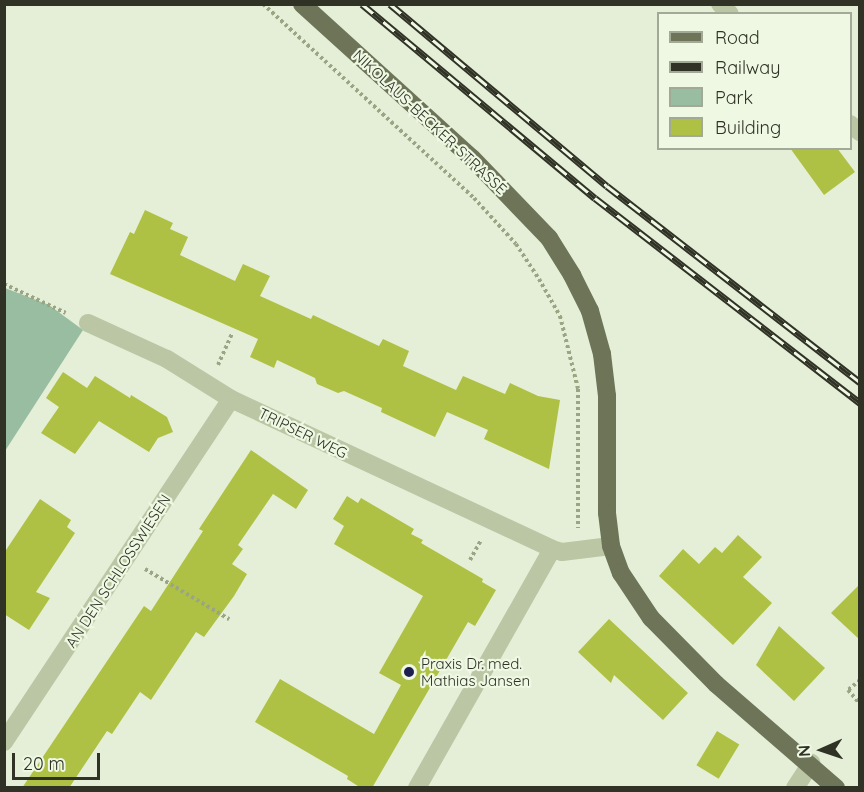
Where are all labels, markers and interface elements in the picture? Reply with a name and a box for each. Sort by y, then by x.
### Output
legend [657,12,852,150]
text: Road [715,26,760,49]
street label: NIKOLAUS-BECKER-STRASSE [349,46,511,198]
text: Railway [715,56,781,79]
text: Park [715,86,753,109]
text: Building [715,116,781,139]
street label: TRIPSER WEG [256,404,350,462]
street label: AN DEN SCHLOSSWIESEN [62,491,174,651]
place label: Praxis Dr. med. Mathias Jansen [421,654,530,689]
marker: Praxis Dr. med. Mathias Jansen [402,665,416,679]
north arrow [792,720,852,780]
scale bar [15,741,104,779]
text: N [794,745,814,757]
text: 20 m [23,752,65,775]

